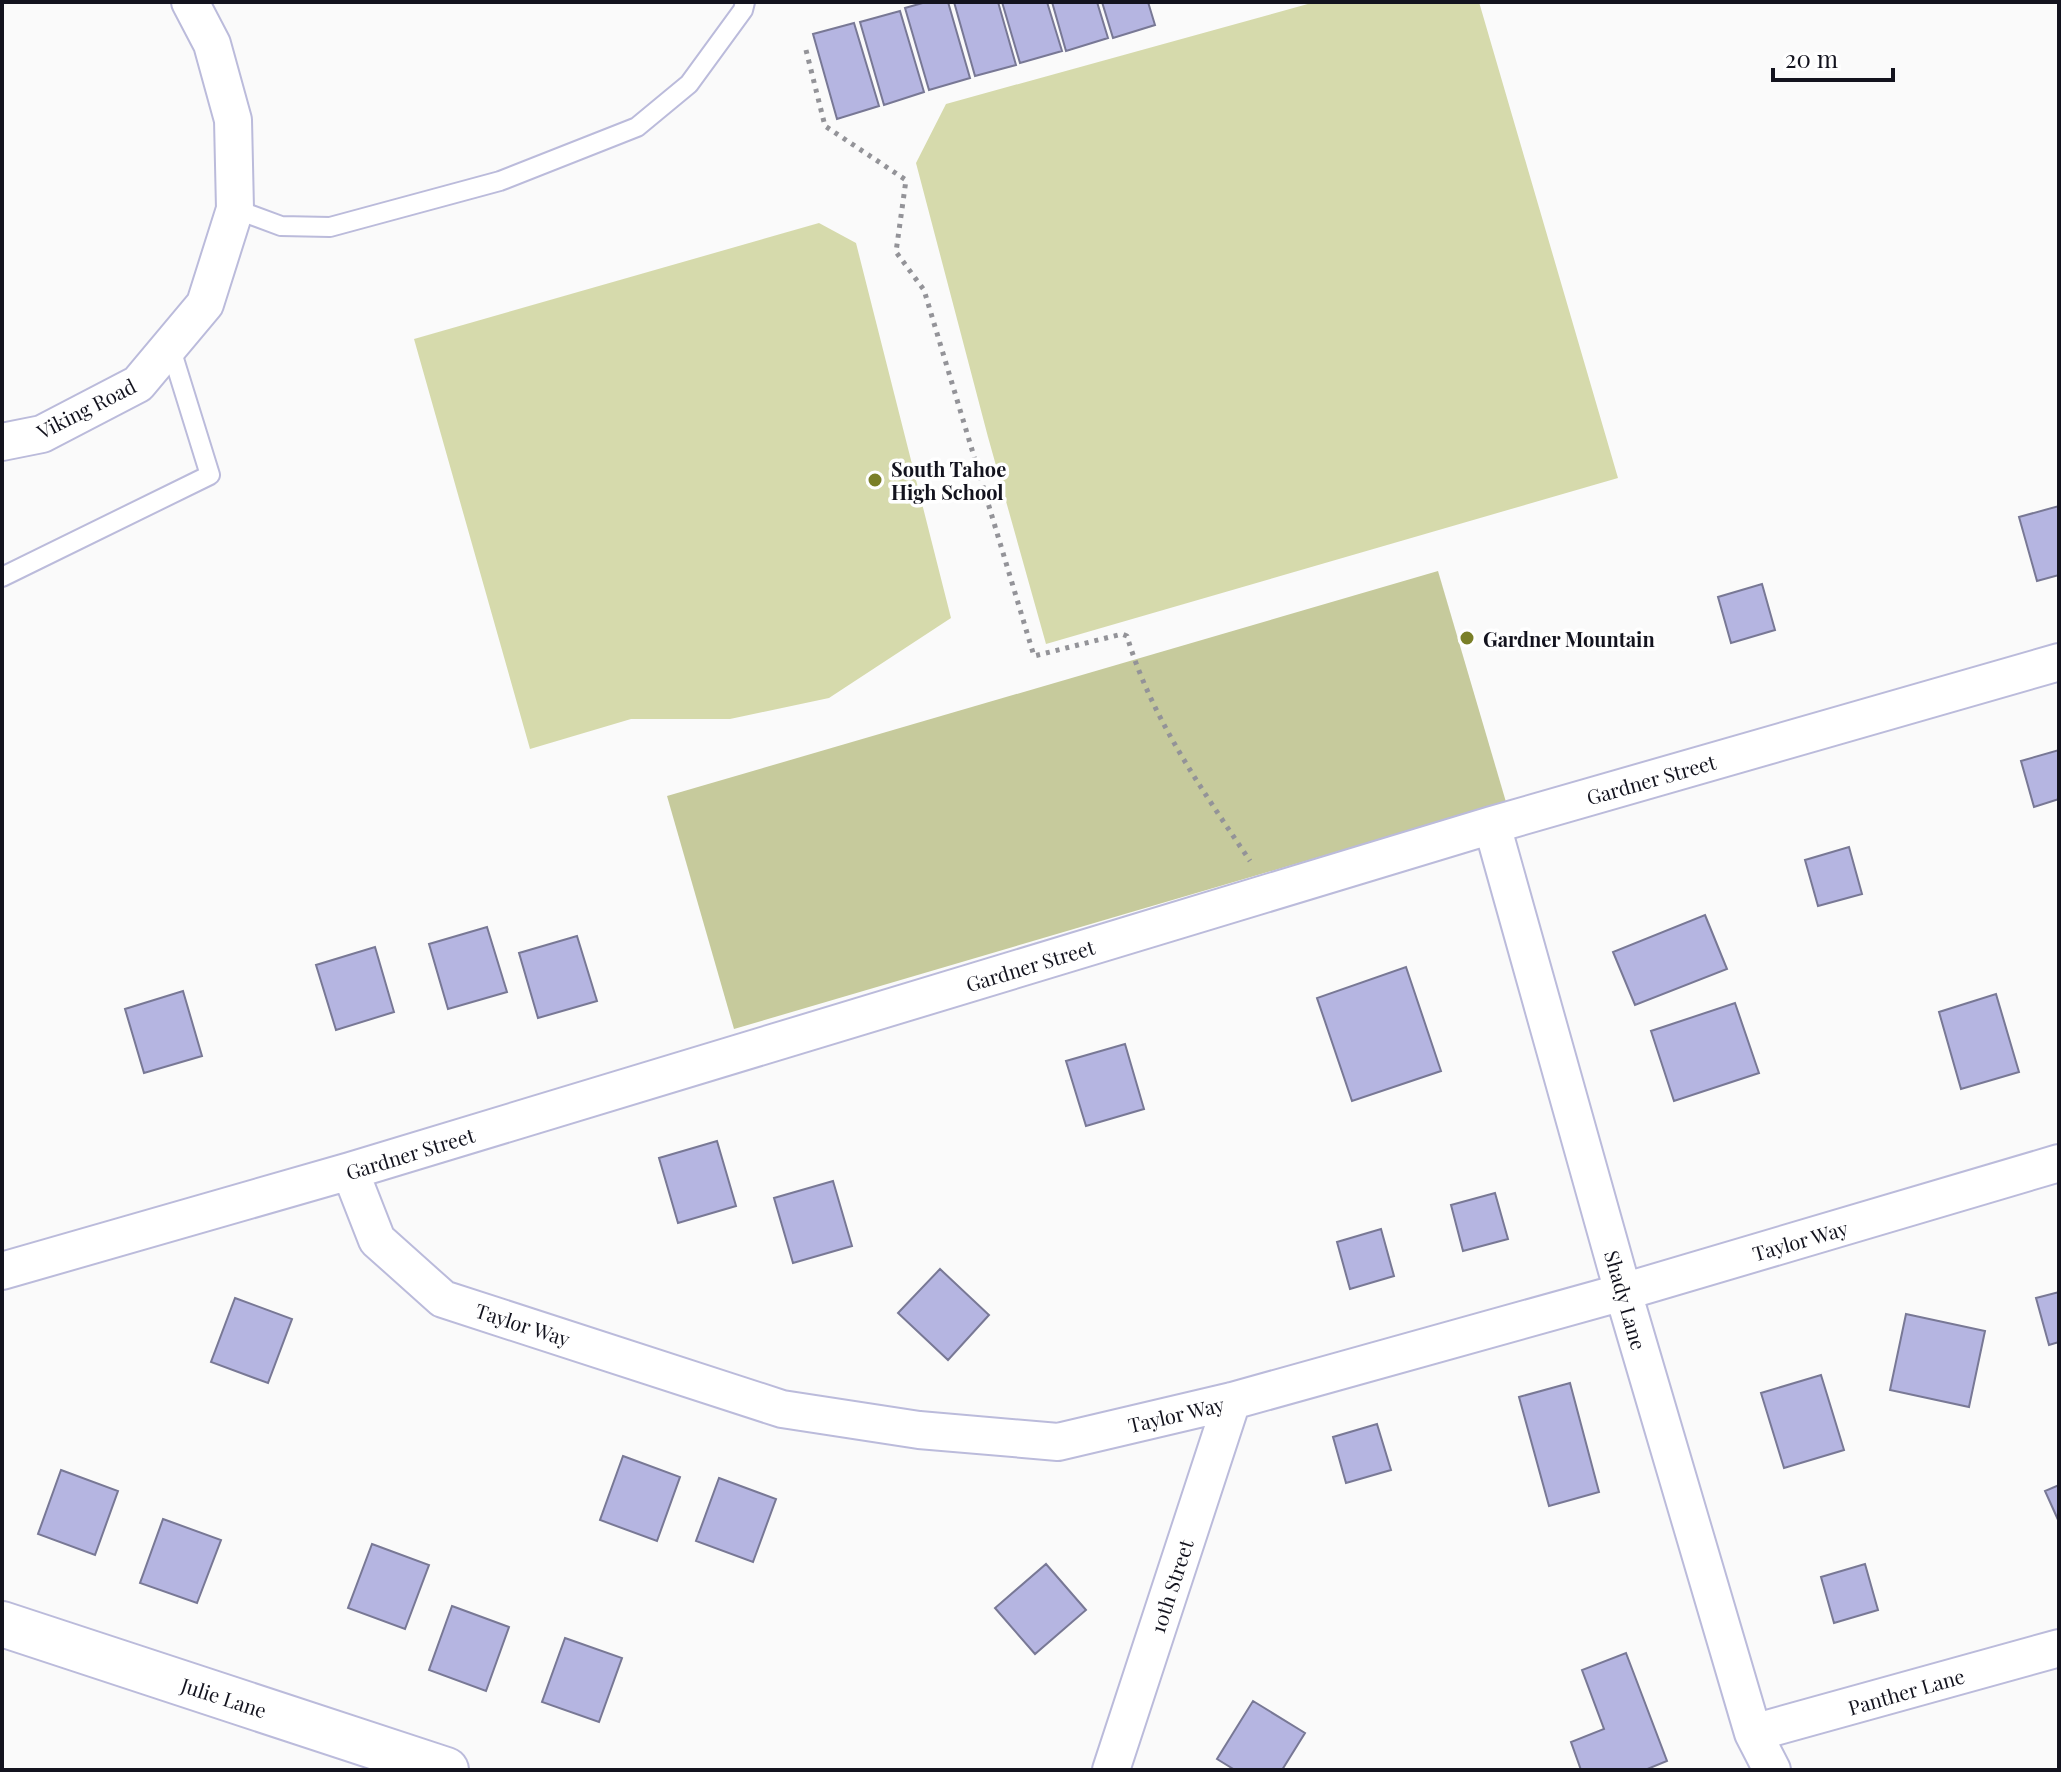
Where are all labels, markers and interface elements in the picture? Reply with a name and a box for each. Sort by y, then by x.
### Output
scale bar [1773,32,1893,82]
text: 20 m [1785,42,1838,74]
street label: Viking Road [31,371,140,445]
place label: South Tahoe High School [891,455,1006,505]
marker: South Tahoe High School [866,471,884,489]
place label: Gardner Mountain [1483,625,1655,652]
marker: Gardner Mountain [1458,629,1476,647]
street label: Gardner Street [1583,747,1720,810]
street label: Gardner Street [962,932,1099,997]
street label: Gardner Street [342,1120,479,1185]
street label: Taylor Way [1749,1214,1851,1266]
street label: Shady Lane [1599,1247,1653,1353]
street label: Taylor Way [472,1296,574,1352]
street label: Taylor Way [1125,1390,1227,1438]
street label: 10th Street [1143,1535,1199,1636]
street label: Panther Lane [1845,1662,1967,1720]
street label: Julie Lane [177,1670,270,1723]

